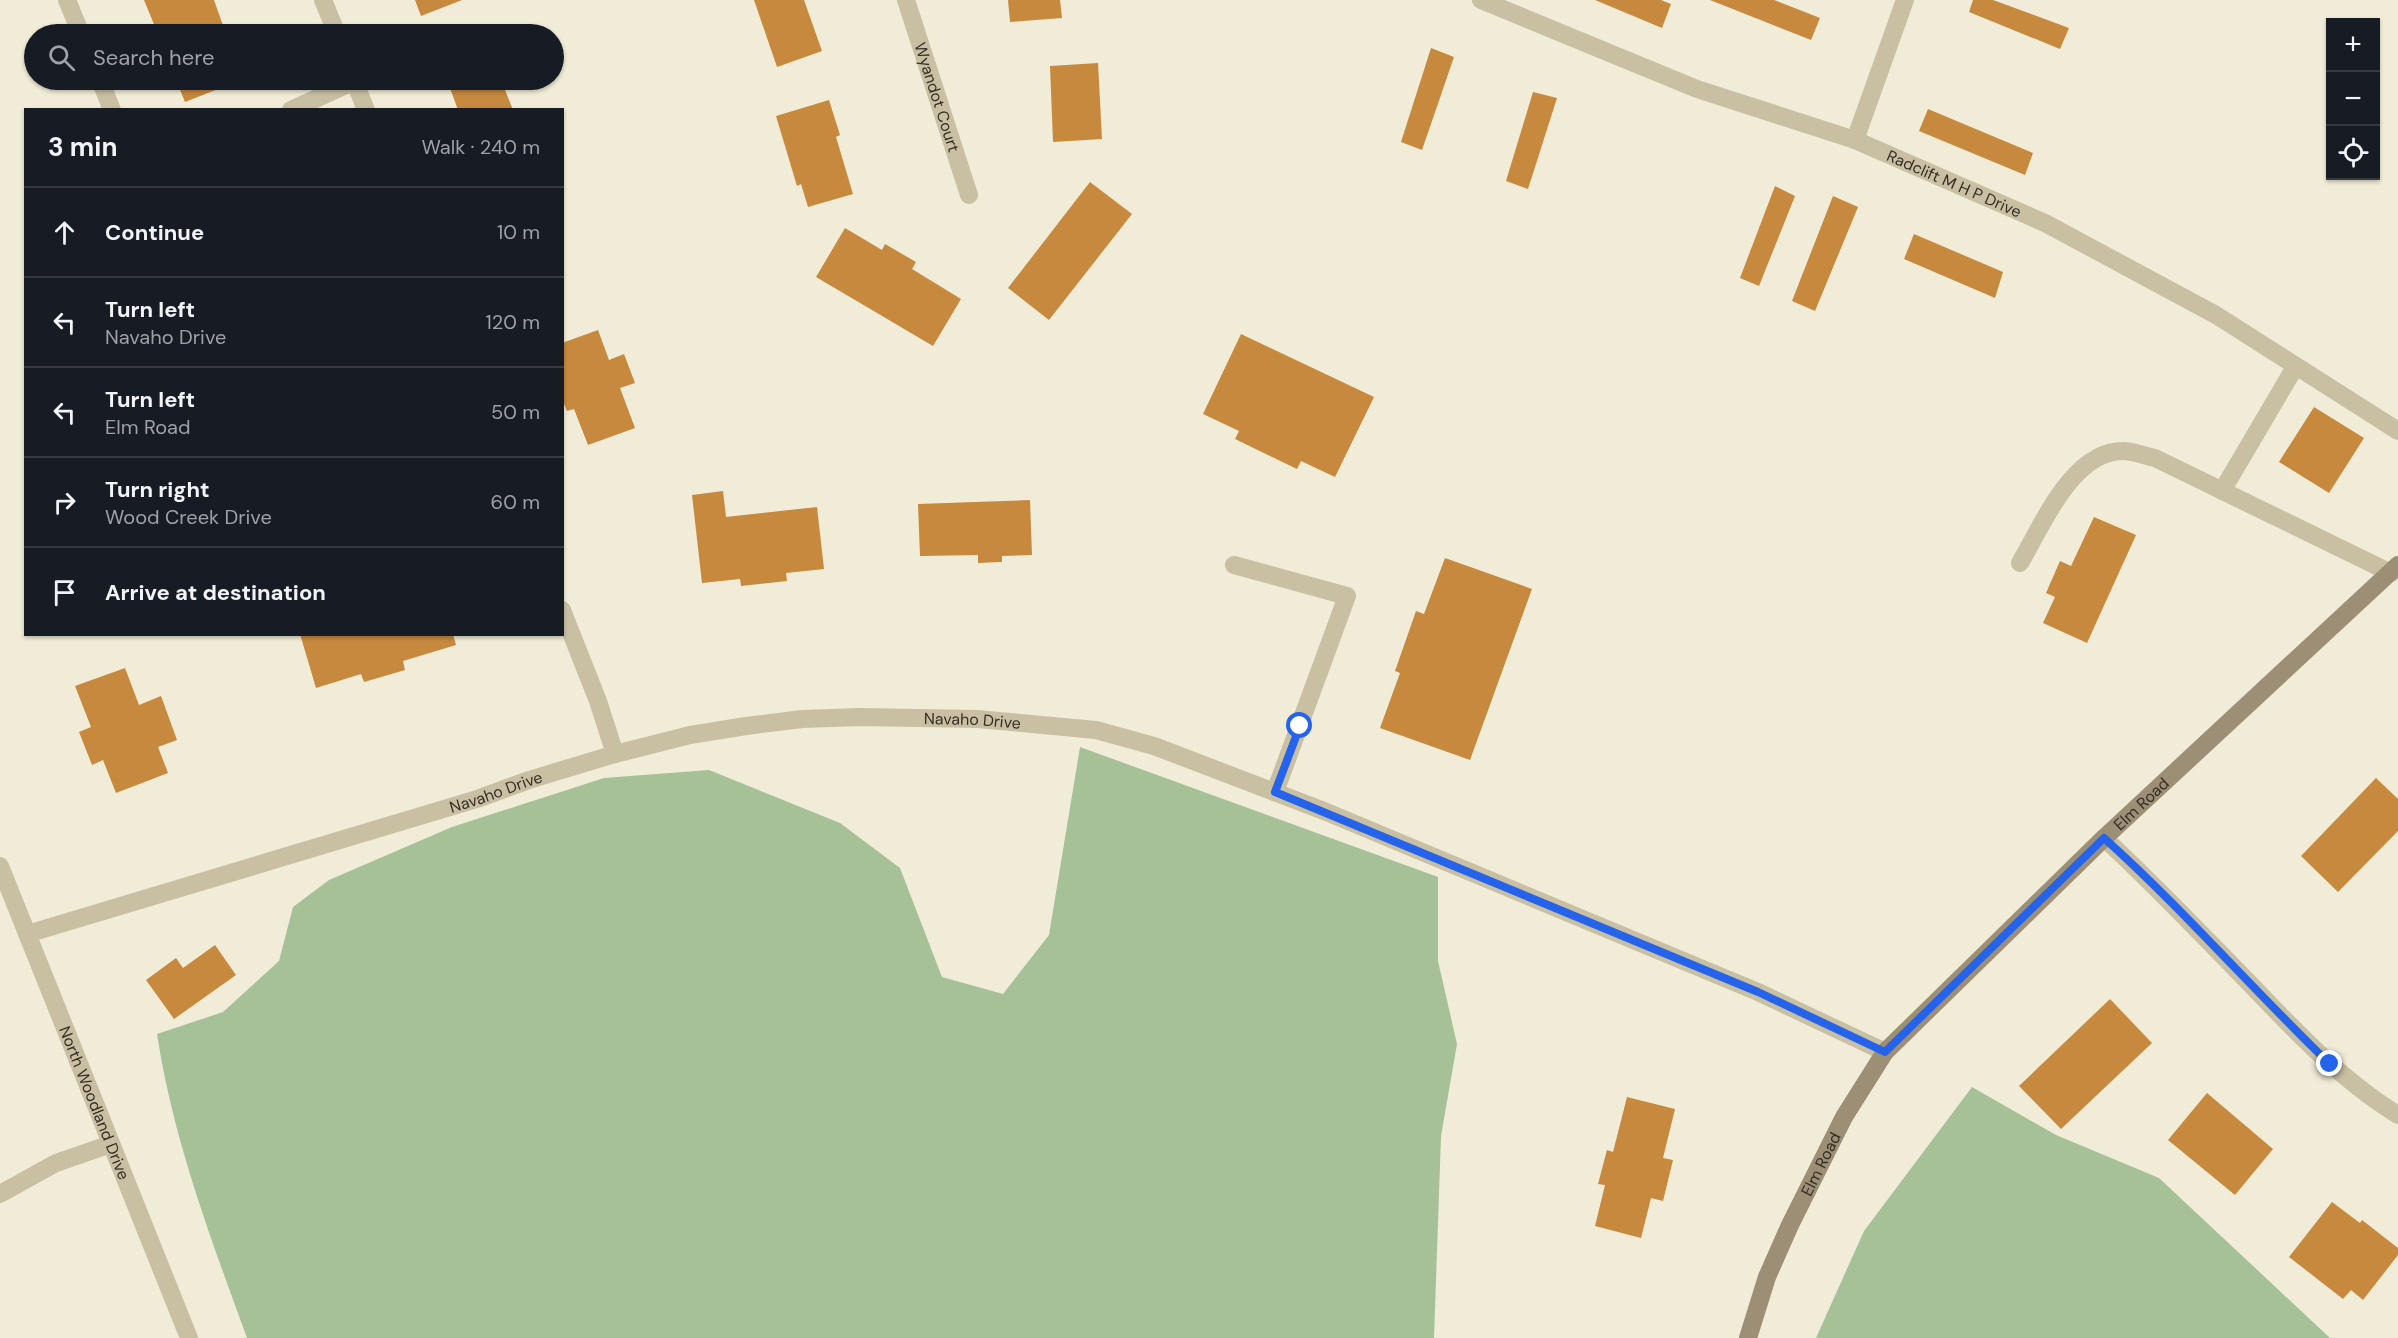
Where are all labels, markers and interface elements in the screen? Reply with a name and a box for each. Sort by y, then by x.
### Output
map controls [2326,18,2380,180]
button: + [2326,18,2380,72]
search box [24,24,564,90]
street label: Wyandot Court [909,40,964,155]
icon: search [45,41,78,74]
text: Search here [93,43,214,72]
button: − [2326,72,2380,126]
button: locate [2326,126,2380,180]
text: 3 min [48,130,117,164]
text: Walk · 240 m [421,134,540,160]
street label: Radclift M H P Drive [1883,145,2025,222]
icon: ahead [48,216,81,249]
text: Continue [105,218,204,247]
text: 10 m [497,219,540,245]
text: Turn left [105,295,195,324]
icon: left [48,306,81,339]
text: 120 m [486,309,540,335]
text: Navaho Drive [105,324,226,350]
text: Turn left [105,385,195,414]
icon: left [48,396,81,429]
text: 50 m [491,399,540,425]
text: Elm Road [105,414,190,440]
text: Turn right [105,475,210,504]
icon: right [48,486,81,519]
text: 60 m [491,489,540,515]
text: Wood Creek Drive [105,504,272,530]
icon: arrive [48,576,81,609]
text: Arrive at destination [105,578,326,607]
street label: Navaho Drive [924,708,1022,734]
route start [1286,712,1312,738]
street label: Navaho Drive [447,767,545,818]
street label: Elm Road [2109,773,2174,835]
street label: North Woodland Drive [54,1023,134,1183]
route end [2316,1050,2342,1076]
street label: Elm Road [1796,1129,1846,1199]

